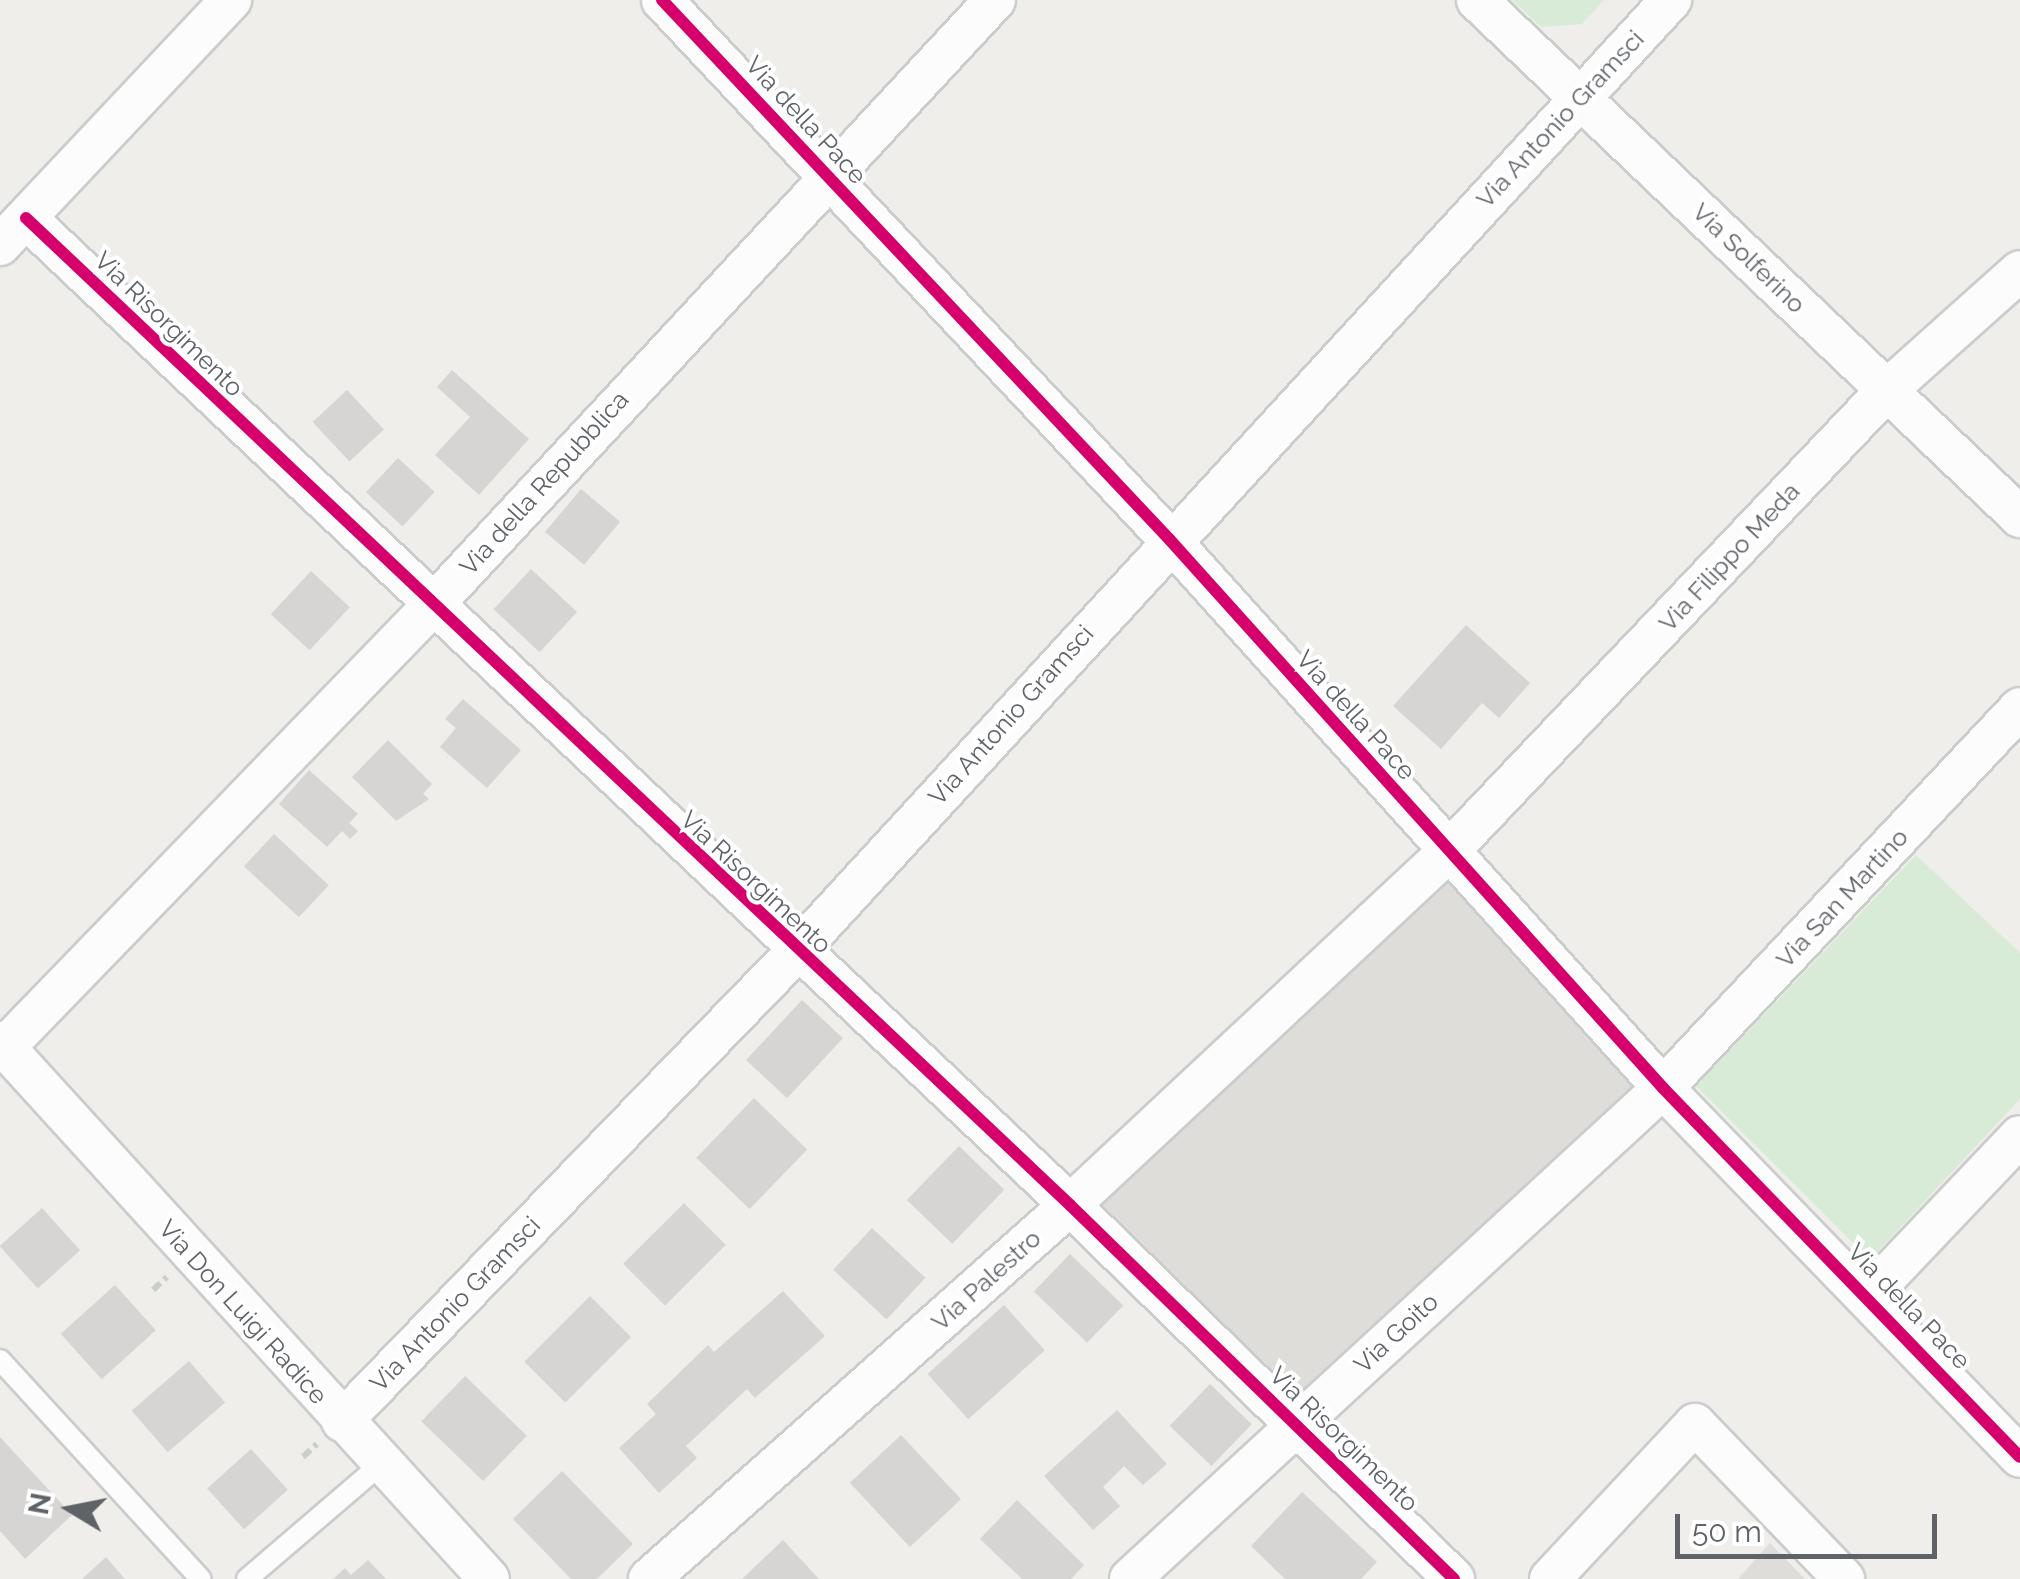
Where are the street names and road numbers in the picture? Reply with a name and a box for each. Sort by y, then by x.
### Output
street label: Via Antonio Gramsci [1470,24,1650,214]
street label: Via della Pace [739,50,873,190]
street label: Via Solferino [1686,197,1812,319]
street label: Via Risorgimento [88,245,250,403]
street label: Via della Repubblica [453,385,635,581]
street label: Via Filippo Meda [1652,476,1806,638]
street label: Via Antonio Gramsci [922,619,1100,811]
street label: Via della Pace [1290,644,1422,786]
street label: Via Risorgimento [674,804,838,960]
street label: Via San Martino [1770,822,1914,974]
street label: Via Antonio Gramsci [363,1210,547,1398]
street label: Via Don Luigi Radice [152,1214,334,1410]
street label: Via Palestro [925,1223,1047,1337]
street label: Via della Pace [1841,1237,1977,1375]
street label: Via Goito [1348,1287,1444,1379]
street label: Via Risorgimento [1263,1360,1425,1518]

